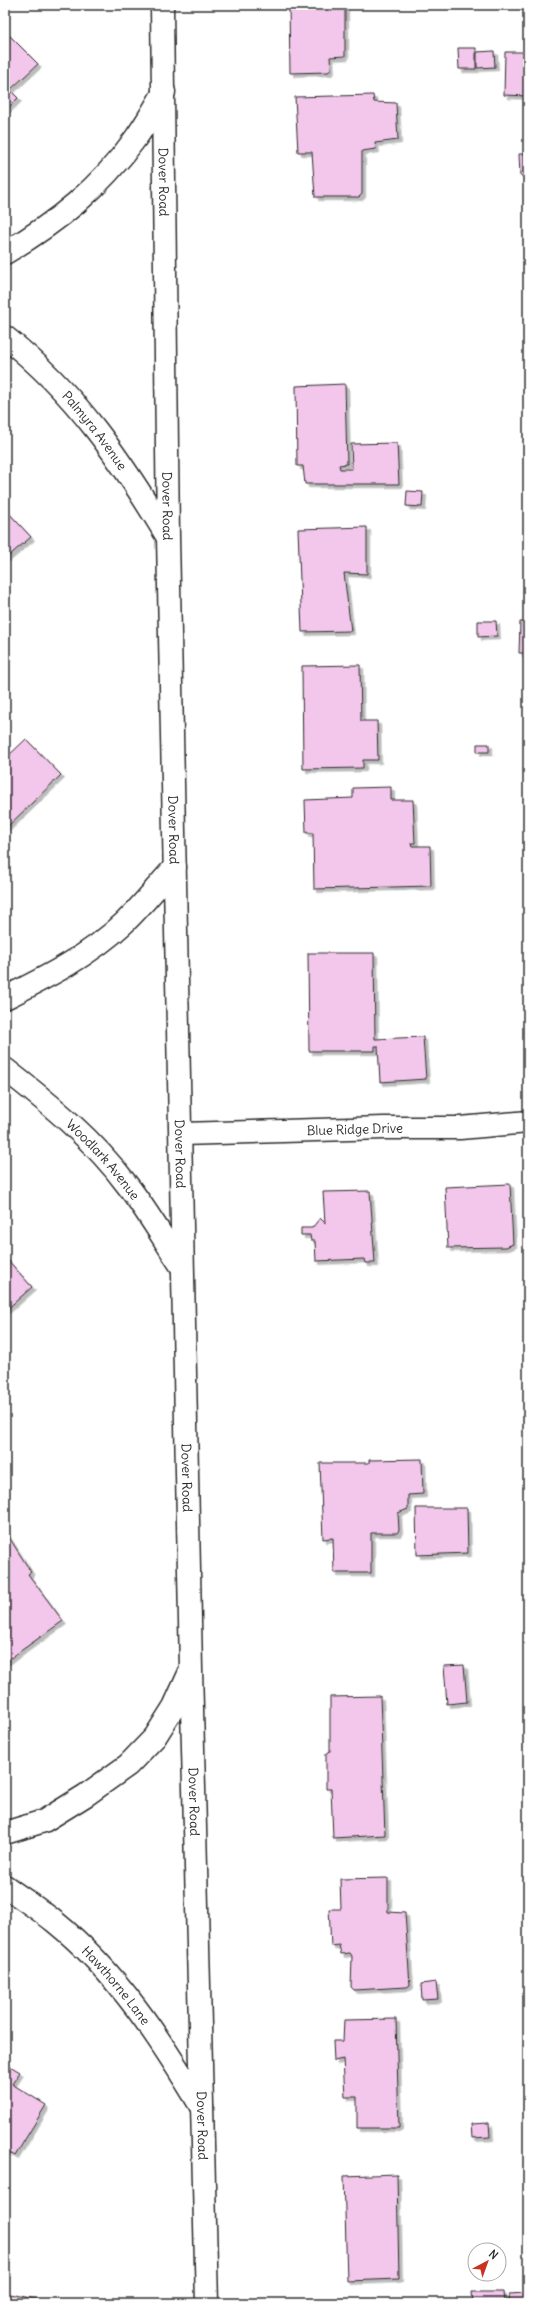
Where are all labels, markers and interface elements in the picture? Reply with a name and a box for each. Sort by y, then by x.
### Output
street label: Dover Road [155,148,172,217]
street label: Palmyra Avenue [58,388,131,473]
street label: Dover Road [158,471,176,541]
street label: Dover Road [164,795,183,865]
street label: Woodlark Avenue [63,1116,143,1203]
street label: Dover Road [171,1119,189,1189]
street label: Blue Ridge Drive [307,1120,403,1139]
street label: Dover Road [177,1443,196,1513]
street label: Dover Road [184,1767,203,1837]
street label: Hawthorne Lane [78,1943,154,2029]
street label: Dover Road [193,2091,211,2161]
north arrow [467,2242,507,2282]
text: N [486,2247,501,2262]

